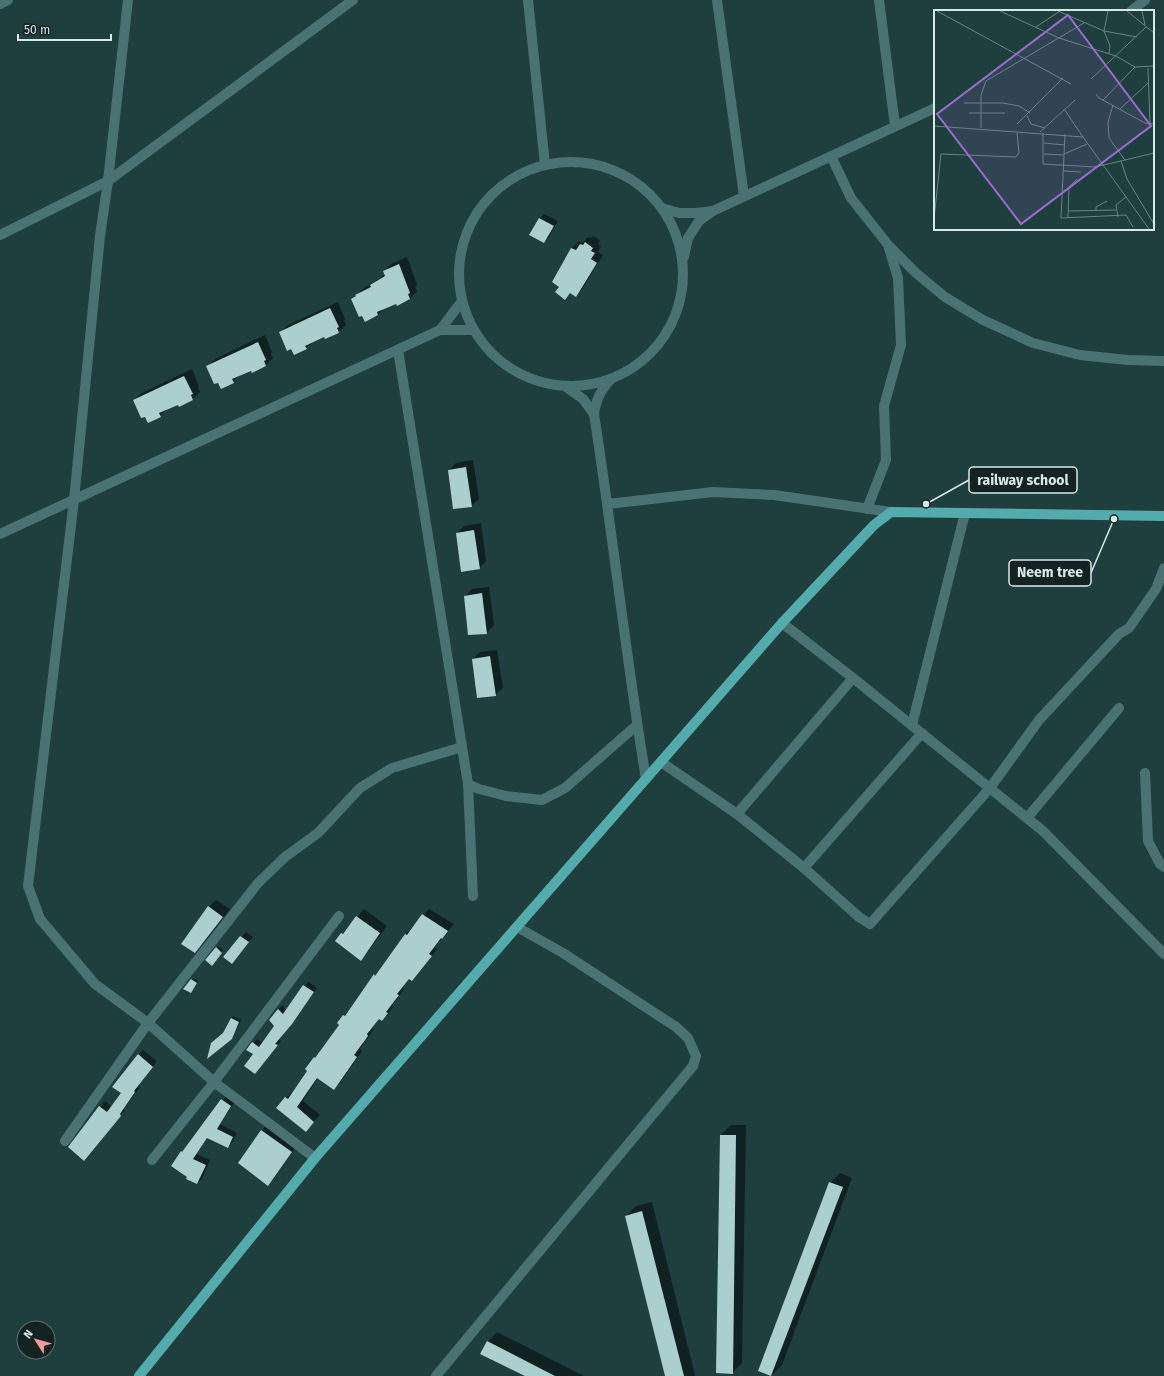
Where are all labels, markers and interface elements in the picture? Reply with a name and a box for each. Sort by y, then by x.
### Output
inset map [934,10,1154,230]
scale bar [18,16,111,42]
text: 50 m [24,23,50,37]
callout: railway school [969,467,1077,493]
text: railway school [977,472,1069,489]
callout: Neem tree [1009,560,1091,586]
text: Neem tree [1017,564,1083,581]
north arrow [16,1320,56,1360]
text: N [21,1327,36,1341]

